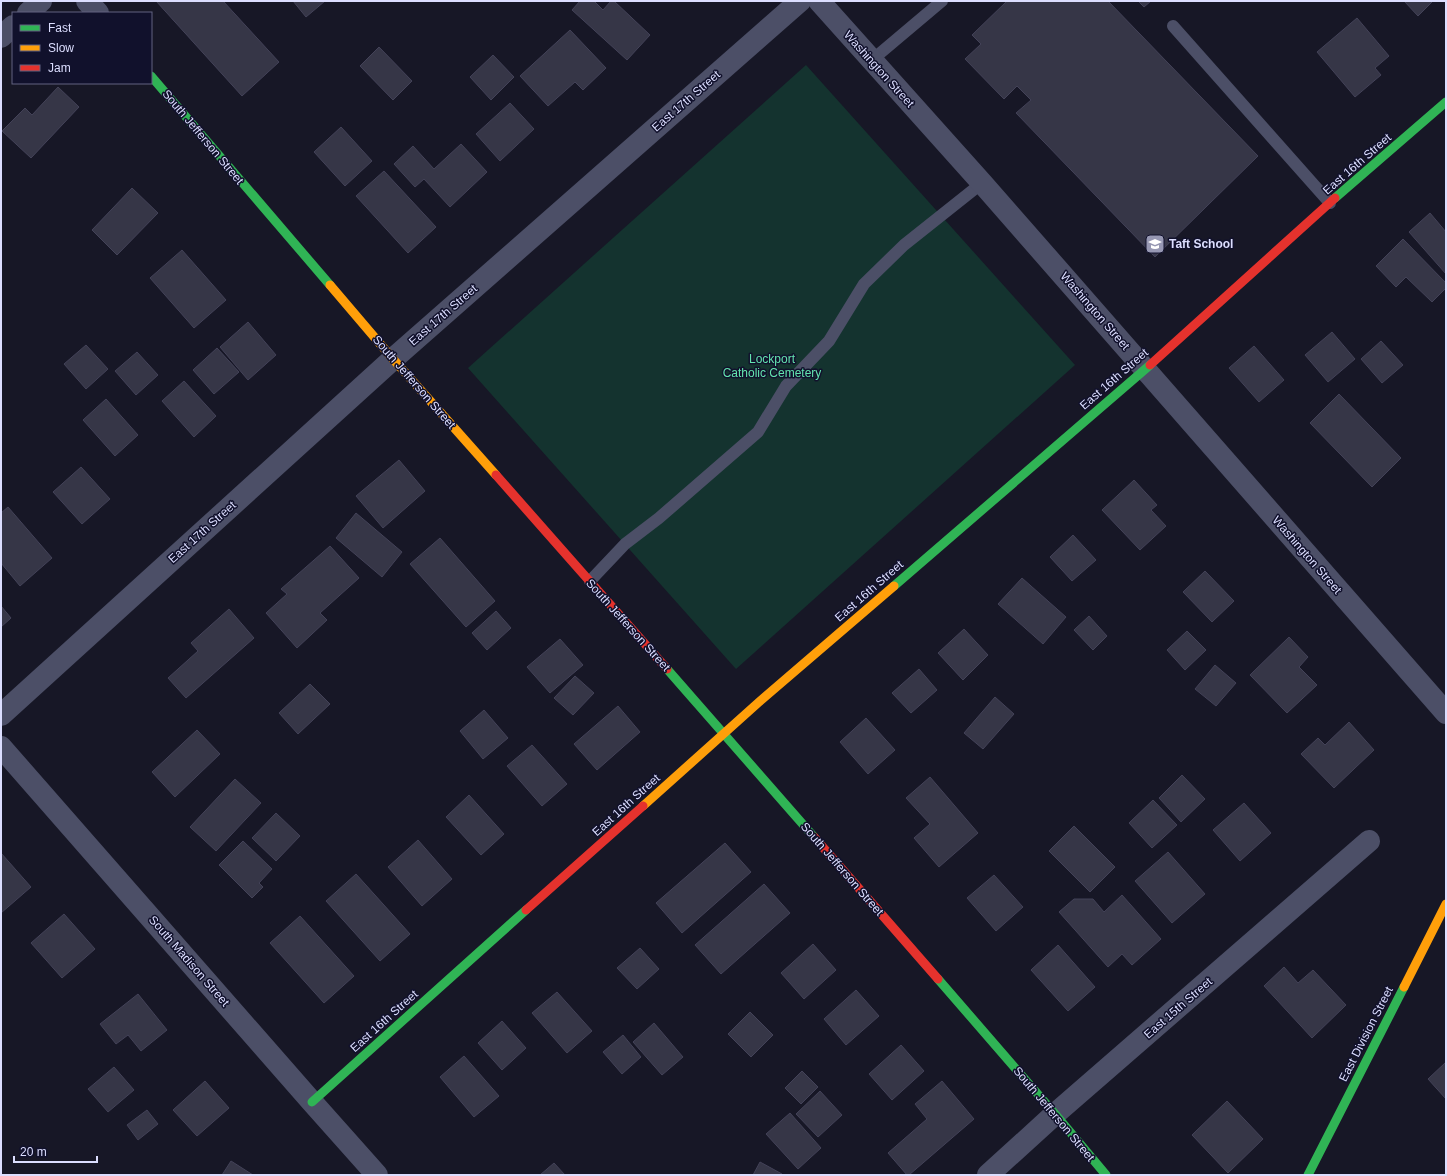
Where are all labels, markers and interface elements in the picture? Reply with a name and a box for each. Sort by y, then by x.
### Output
legend [12,12,152,84]
text: Fast [48,21,72,35]
street label: Washington Street [841,28,918,111]
text: Slow [48,41,74,55]
text: Jam [48,61,71,75]
street label: East 17th Street [649,67,724,135]
street label: South Jefferson Street [159,87,247,188]
street label: East 16th Street [1320,130,1395,198]
school or university icon: Taft School [1144,233,1166,255]
place label: Taft School [1169,237,1233,251]
street label: Washington Street [1057,269,1133,353]
street label: East 17th Street [406,281,481,349]
street label: South Jefferson Street [370,332,459,432]
street label: East 16th Street [1077,345,1152,413]
park label: Lockport Catholic Cemetery [723,352,821,380]
street label: East 17th Street [165,498,239,566]
street label: Washington Street [1269,513,1345,597]
street label: East 16th Street [832,557,907,625]
street label: South Jefferson Street [583,576,674,674]
street label: East 16th Street [589,771,663,839]
street label: South Jefferson Street [798,819,887,919]
street label: South Madison Street [146,913,233,1010]
street label: East 15th Street [1141,974,1216,1042]
street label: East Division Street [1336,984,1396,1084]
street label: East 16th Street [347,987,421,1055]
street label: South Jefferson Street [1010,1064,1098,1165]
scale bar [14,1138,97,1164]
text: 20 m [20,1145,47,1159]

